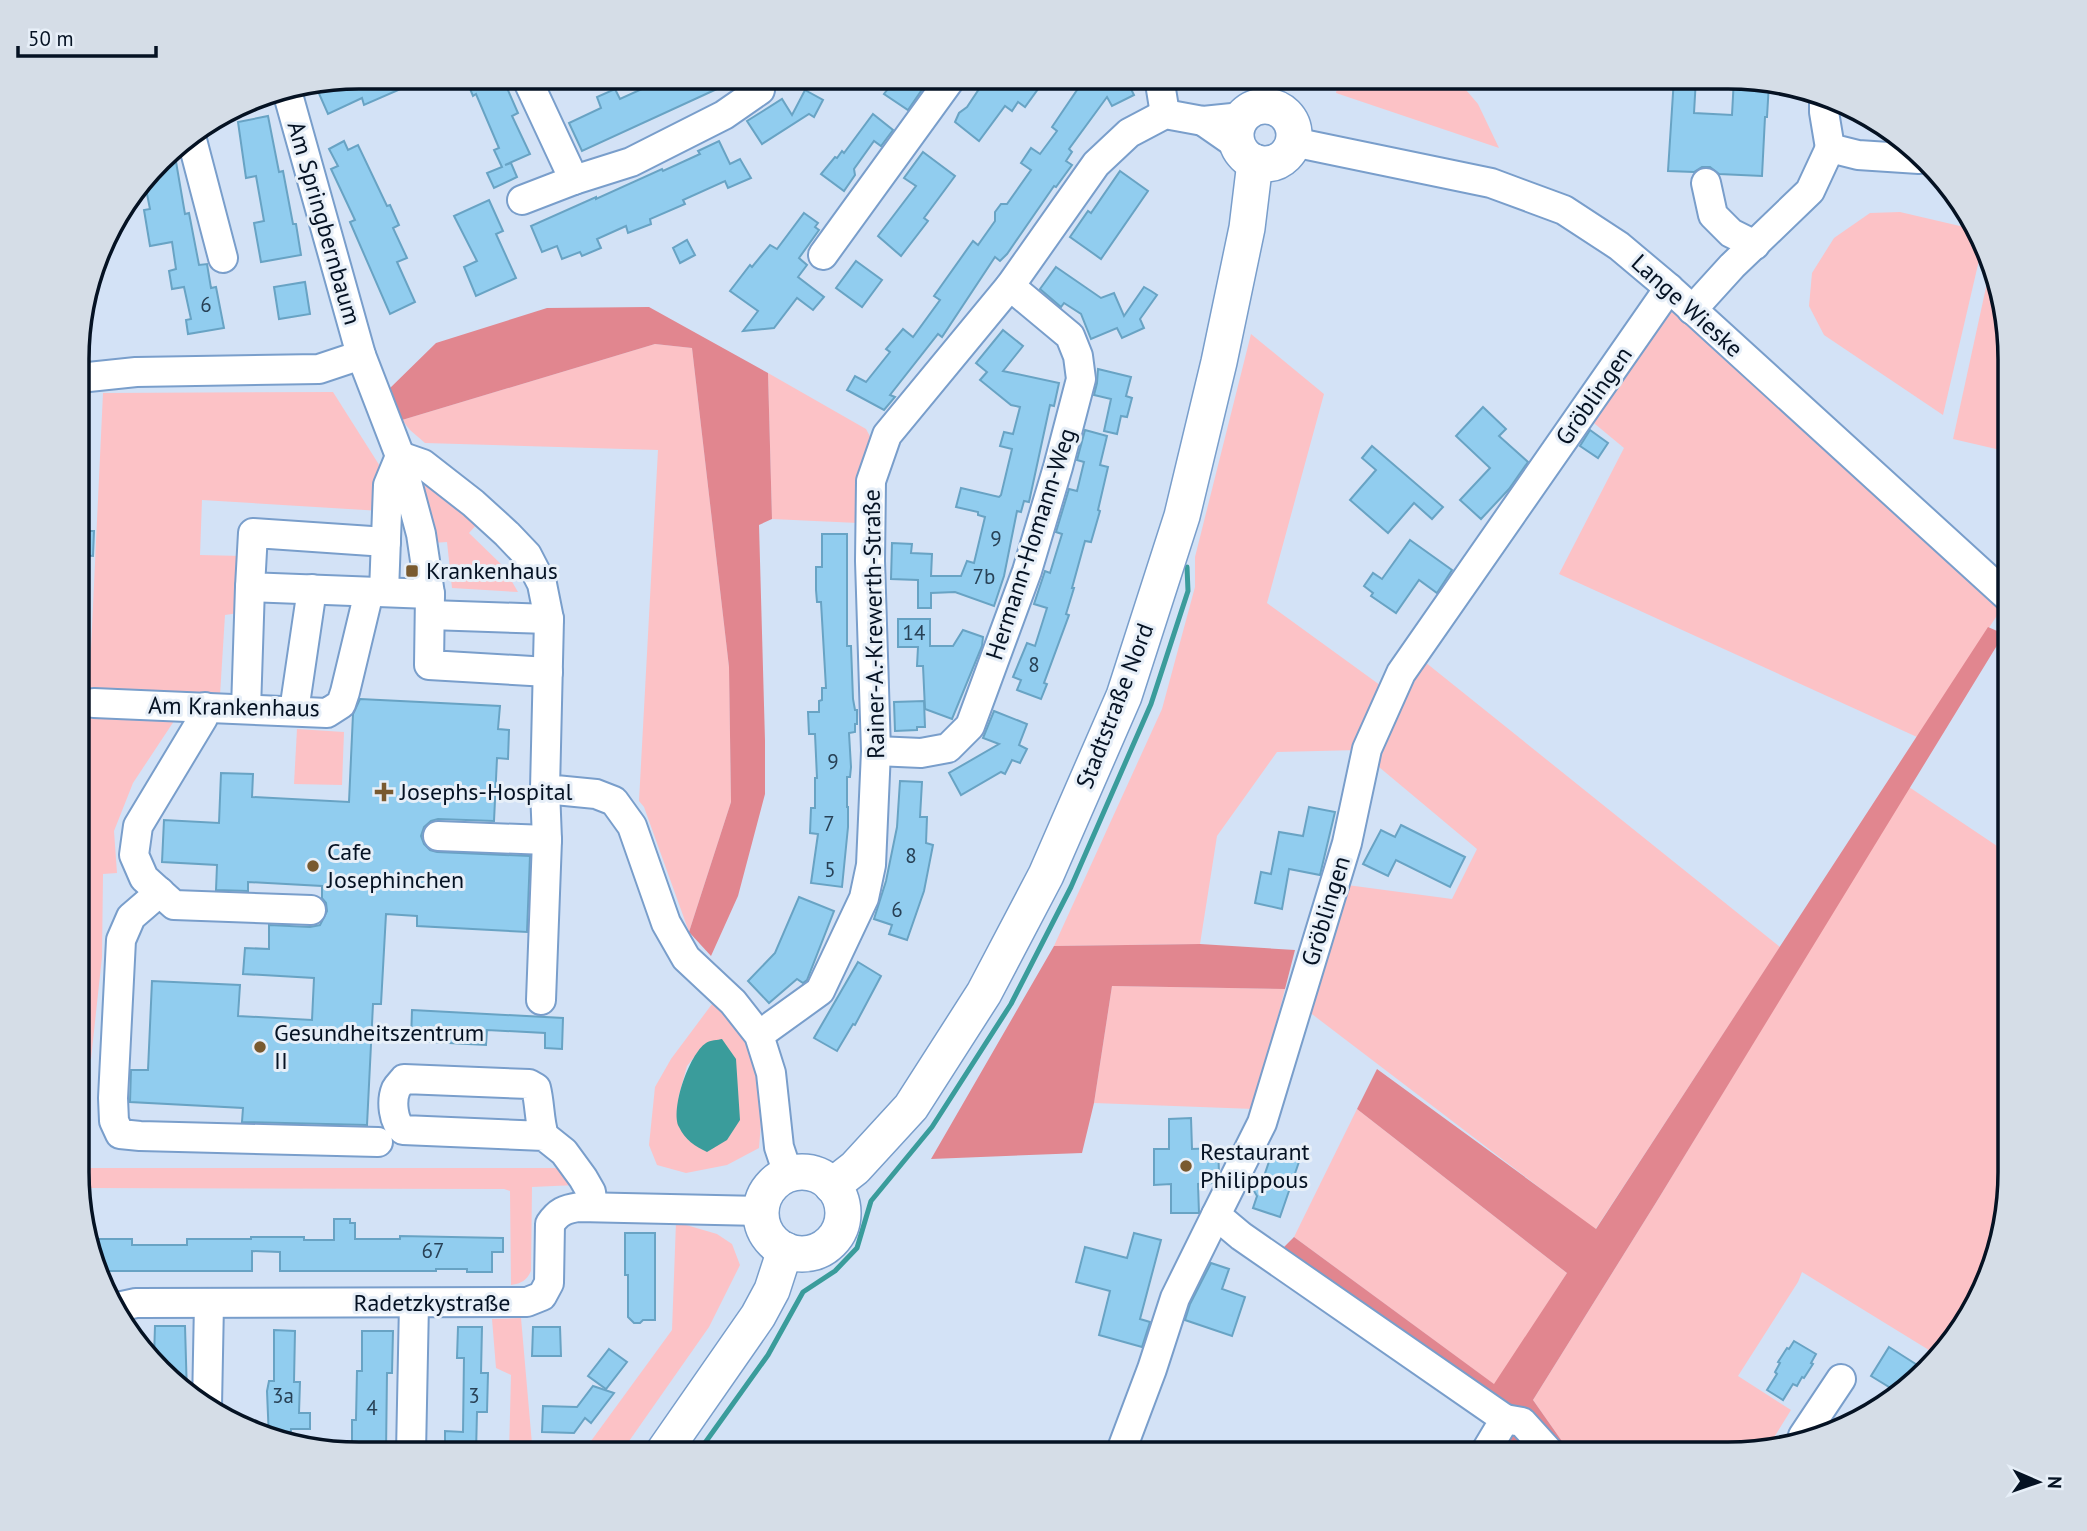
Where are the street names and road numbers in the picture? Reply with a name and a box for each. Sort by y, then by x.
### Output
street label: Am Springbernbaum [281,118,368,328]
street label: Lange Wieske [1625,247,1750,364]
street label: Gröblingen [1548,340,1639,451]
street label: Hermann-Homann-Weg [978,424,1083,664]
street label: Rainer-A.-Krewerth-Straße [856,489,891,759]
street label: Stadtstraße Nord [1069,619,1160,793]
street label: Am Krankenhaus [148,690,320,723]
street label: Gröblingen [1294,852,1357,970]
street label: Radetzkystraße [353,1287,511,1318]

